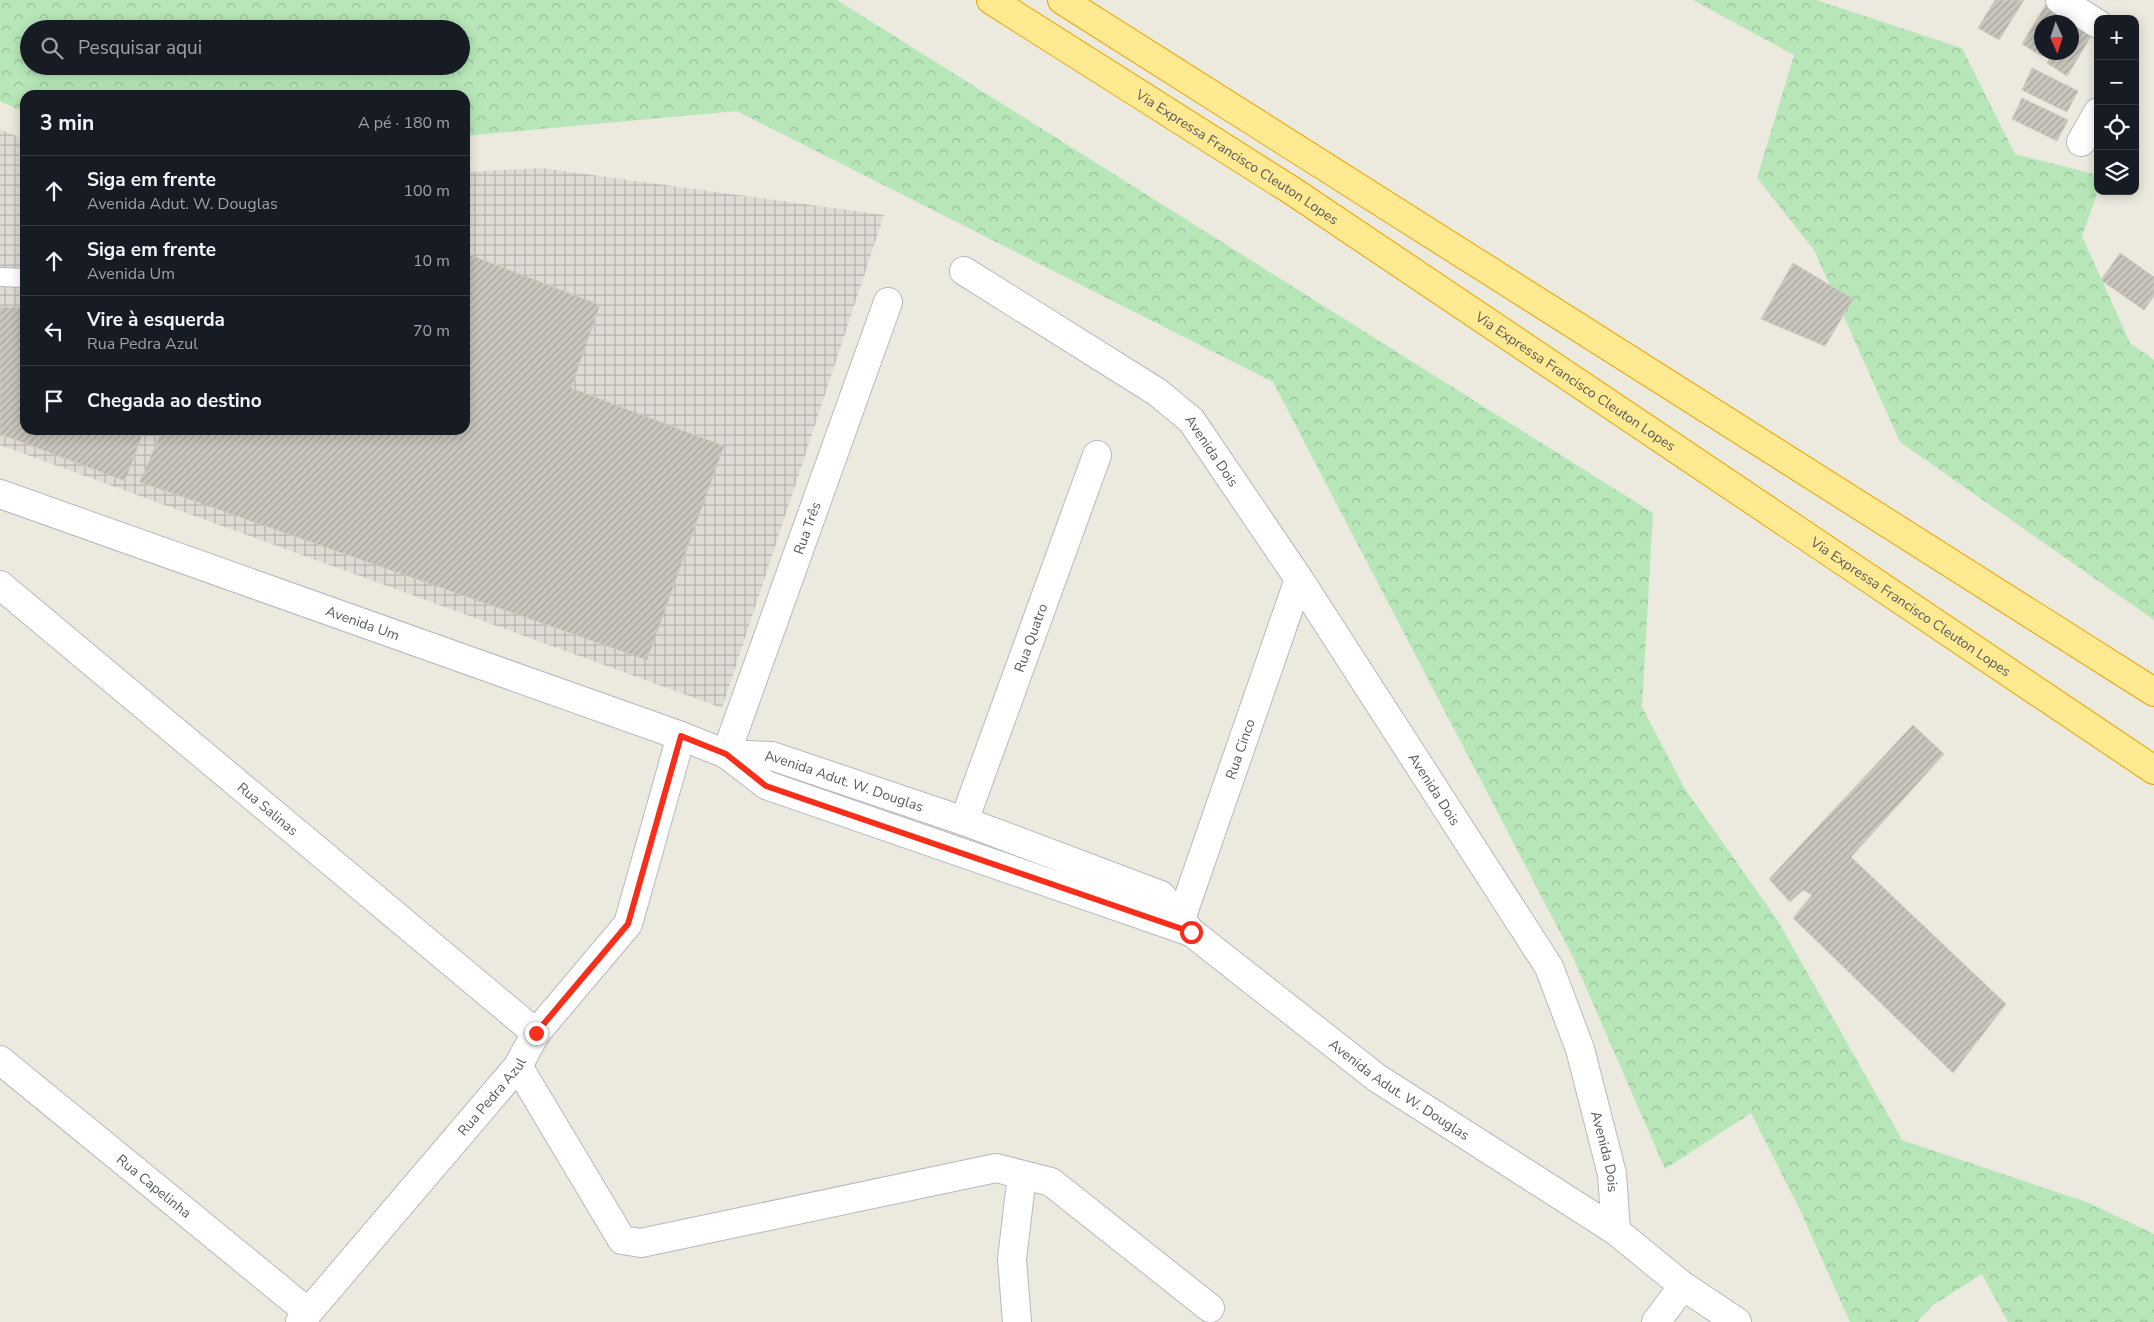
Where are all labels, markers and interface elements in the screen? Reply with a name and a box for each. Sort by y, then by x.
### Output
north arrow [2034,15,2079,60]
map controls [2094,15,2139,195]
button: + [2094,15,2139,60]
search box [20,20,470,75]
icon: search [38,34,66,62]
text: Pesquisar aqui [78,35,202,61]
button: − [2094,60,2139,105]
street label: Via Expressa Francisco Cleuton Lopes [1131,85,1342,229]
button: locate [2094,105,2139,150]
text: 3 min [40,109,94,137]
text: A pé · 180 m [358,112,450,134]
button: layers [2094,150,2139,195]
text: Siga em frente [87,167,216,193]
icon: ahead [40,177,68,205]
text: 100 m [403,180,450,202]
text: Avenida Adut. W. Douglas [87,193,278,215]
text: Siga em frente [87,237,216,263]
icon: ahead [40,247,68,275]
text: 10 m [413,250,450,272]
text: Avenida Um [87,263,175,285]
text: Vire à esquerda [87,307,225,333]
street label: Via Expressa Francisco Cleuton Lopes [1471,307,1679,456]
icon: left [40,317,68,345]
text: 70 m [413,320,450,342]
text: Rua Pedra Azul [87,333,198,355]
icon: arrive [40,387,68,415]
text: Chegada ao destino [87,388,262,414]
street label: Avenida Dois [1180,411,1243,491]
street label: Rua Três [789,499,826,557]
street label: Via Expressa Francisco Cleuton Lopes [1806,532,2015,681]
street label: Rua Quatro [1010,601,1052,675]
street label: Avenida Um [323,602,402,645]
street label: Rua Cinco [1221,716,1260,782]
street label: Avenida Adut. W. Douglas [764,747,926,817]
street label: Avenida Dois [1404,749,1465,830]
street label: Rua Salinas [233,778,302,840]
route start [1180,921,1203,944]
route end [525,1022,548,1045]
street label: Avenida Adut. W. Douglas [1325,1035,1473,1145]
street label: Rua Pedra Azul [454,1054,531,1140]
street label: Avenida Dois [1586,1109,1622,1193]
street label: Rua Capelinha [112,1150,195,1223]

